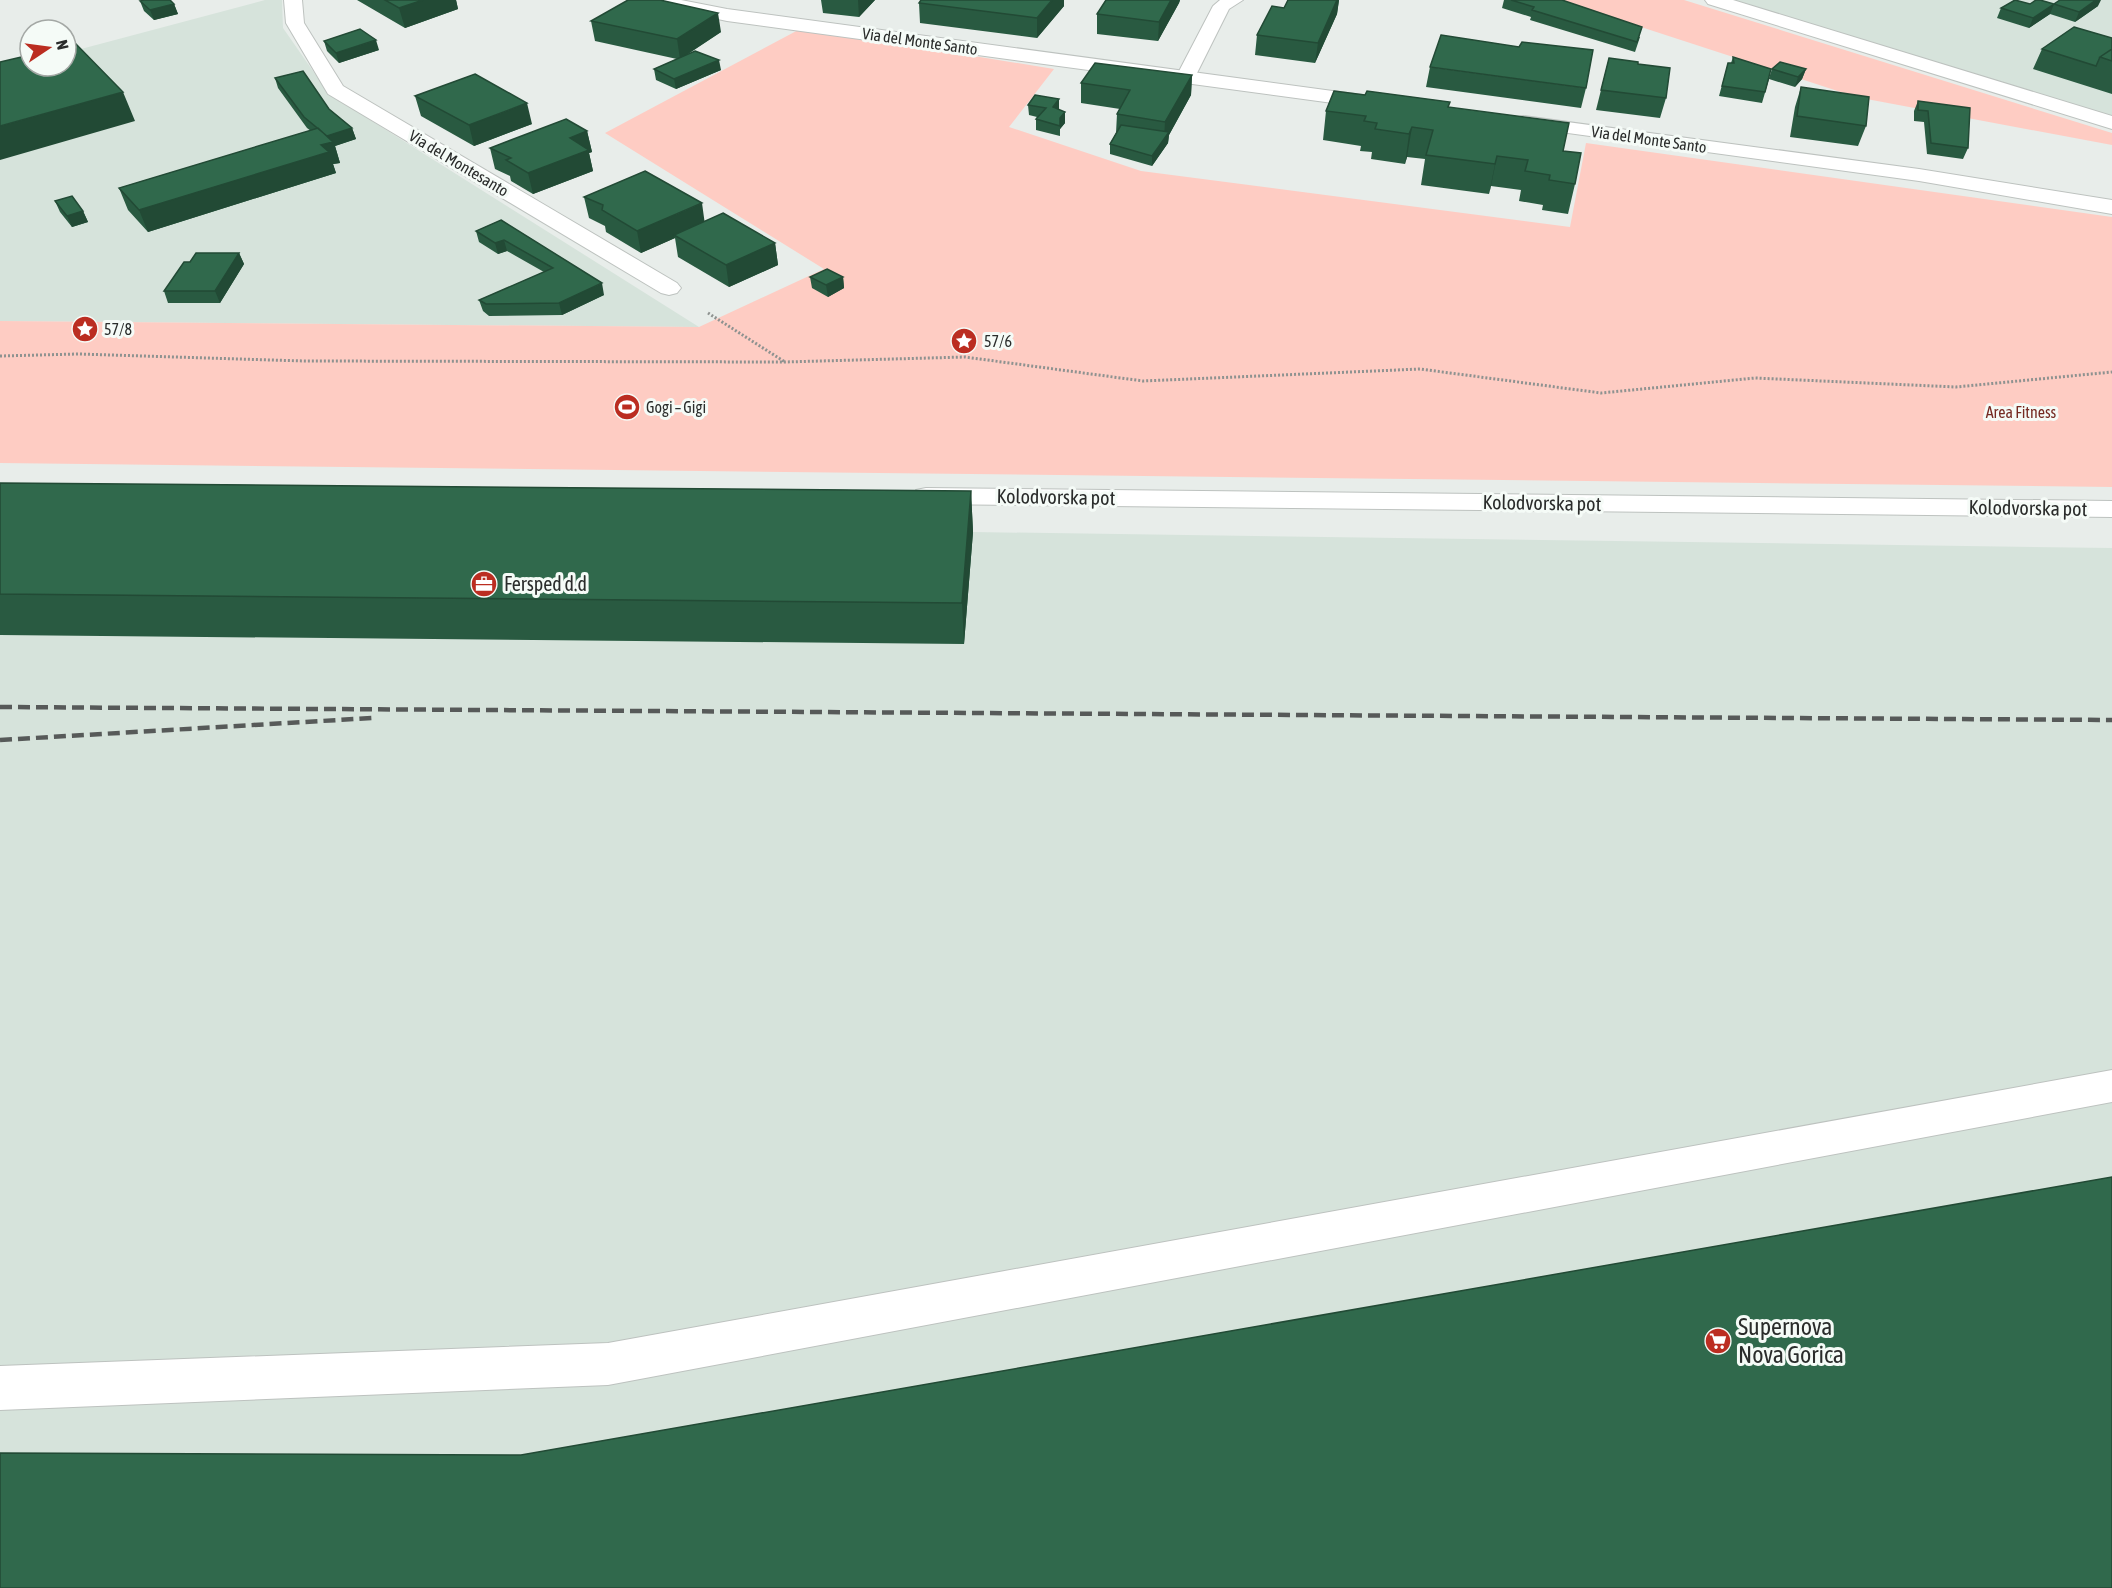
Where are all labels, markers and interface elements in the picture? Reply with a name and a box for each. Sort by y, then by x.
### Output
north arrow [18,18,78,78]
street label: Via del Monte Santo [861,24,979,58]
text: N [53,38,72,51]
street label: Via del Monte Santo [1590,122,1708,156]
street label: Via del Montesanto [406,126,512,200]
place icon: 57/8 [70,314,100,344]
place label: 57/8 [104,320,132,338]
place icon: 57/6 [949,326,979,356]
place label: 57/6 [984,332,1012,350]
sports icon: Gogi – Gigi [612,392,642,422]
place label: Gogi – Gigi [646,398,706,417]
park label: Area Fitness [1986,403,2057,421]
street label: Kolodvorska pot [996,484,1116,509]
street label: Kolodvorska pot [1482,490,1602,515]
street label: Kolodvorska pot [1968,495,2088,520]
office icon: Fersped d.d [469,569,499,599]
place label: Fersped d.d [504,572,587,595]
place label: Supernova Nova Gorica [1738,1313,1844,1368]
supermarket icon: Supernova Nova Gorica [1703,1326,1733,1356]

